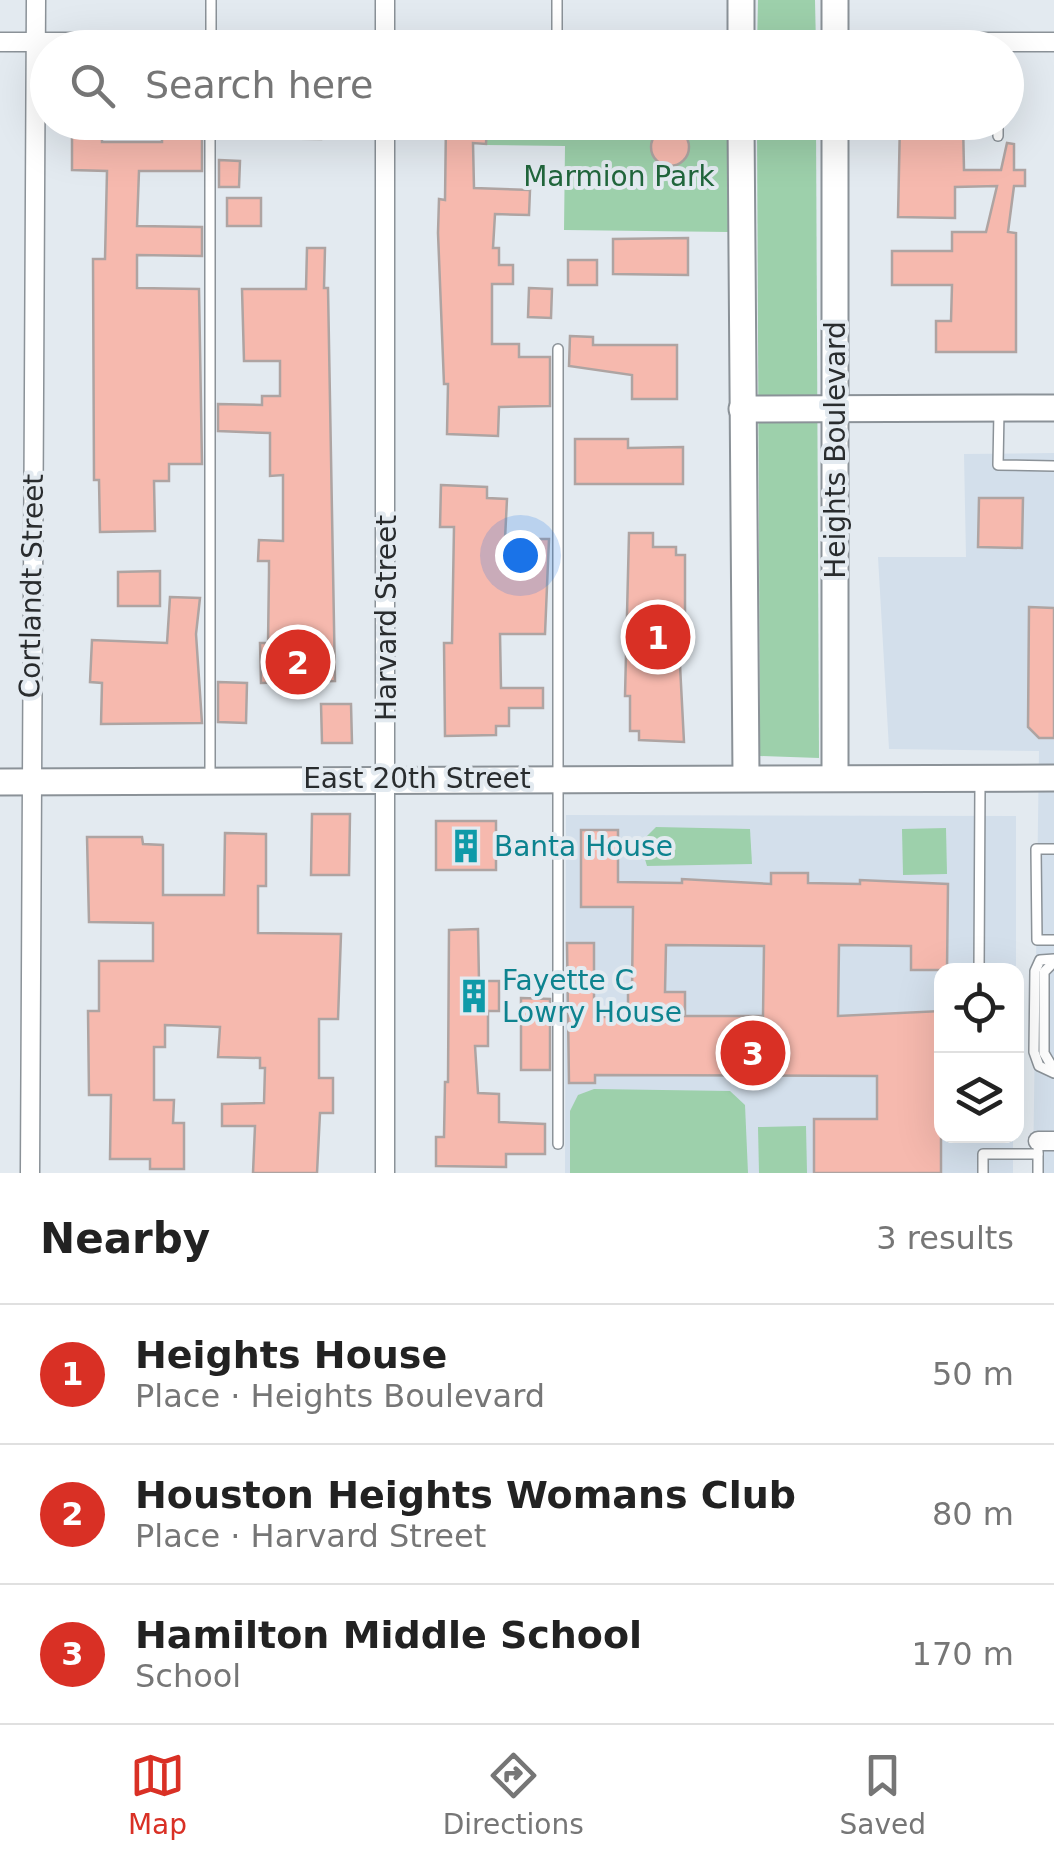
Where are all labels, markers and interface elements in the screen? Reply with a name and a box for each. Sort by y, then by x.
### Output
search box [30,30,1024,140]
icon: search [65,58,120,113]
text: Search here [145,63,373,107]
park label: Marmion Park [523,160,716,193]
street label: Heights Boulevard [819,321,852,579]
street label: Cortlandt Street [13,473,50,699]
street label: Harvard Street [370,515,403,721]
your location [495,530,546,581]
pin: 1 [626,600,690,674]
pin: 2 [266,624,330,700]
street label: East 20th Street [303,762,531,795]
building icon: Banta House [447,827,485,865]
place label: Banta House [494,830,673,863]
map controls [934,963,1024,1143]
button: locate [934,963,1024,1053]
place label: Fayette C Lowry House [502,964,682,1029]
building icon: Fayette C Lowry House [455,977,493,1015]
pin: 3 [720,1016,786,1090]
button: layers [934,1053,1024,1143]
text: Nearby [40,1214,210,1263]
text: 3 results [876,1219,1014,1257]
text: Heights House [135,1333,447,1377]
text: 1 [61,1355,84,1393]
text: 50 m [932,1355,1014,1393]
text: Place · Heights Boulevard [135,1377,545,1415]
text: Houston Heights Womans Club [135,1473,796,1517]
text: 2 [61,1495,84,1533]
text: 80 m [932,1495,1014,1533]
text: Place · Harvard Street [135,1517,486,1555]
text: Hamilton Middle School [135,1613,642,1657]
text: 3 [61,1635,84,1673]
text: 170 m [912,1635,1014,1673]
text: School [135,1657,241,1695]
tab: Map [128,1748,187,1841]
tab: Directions [443,1748,584,1841]
tab: Saved [840,1748,926,1841]

